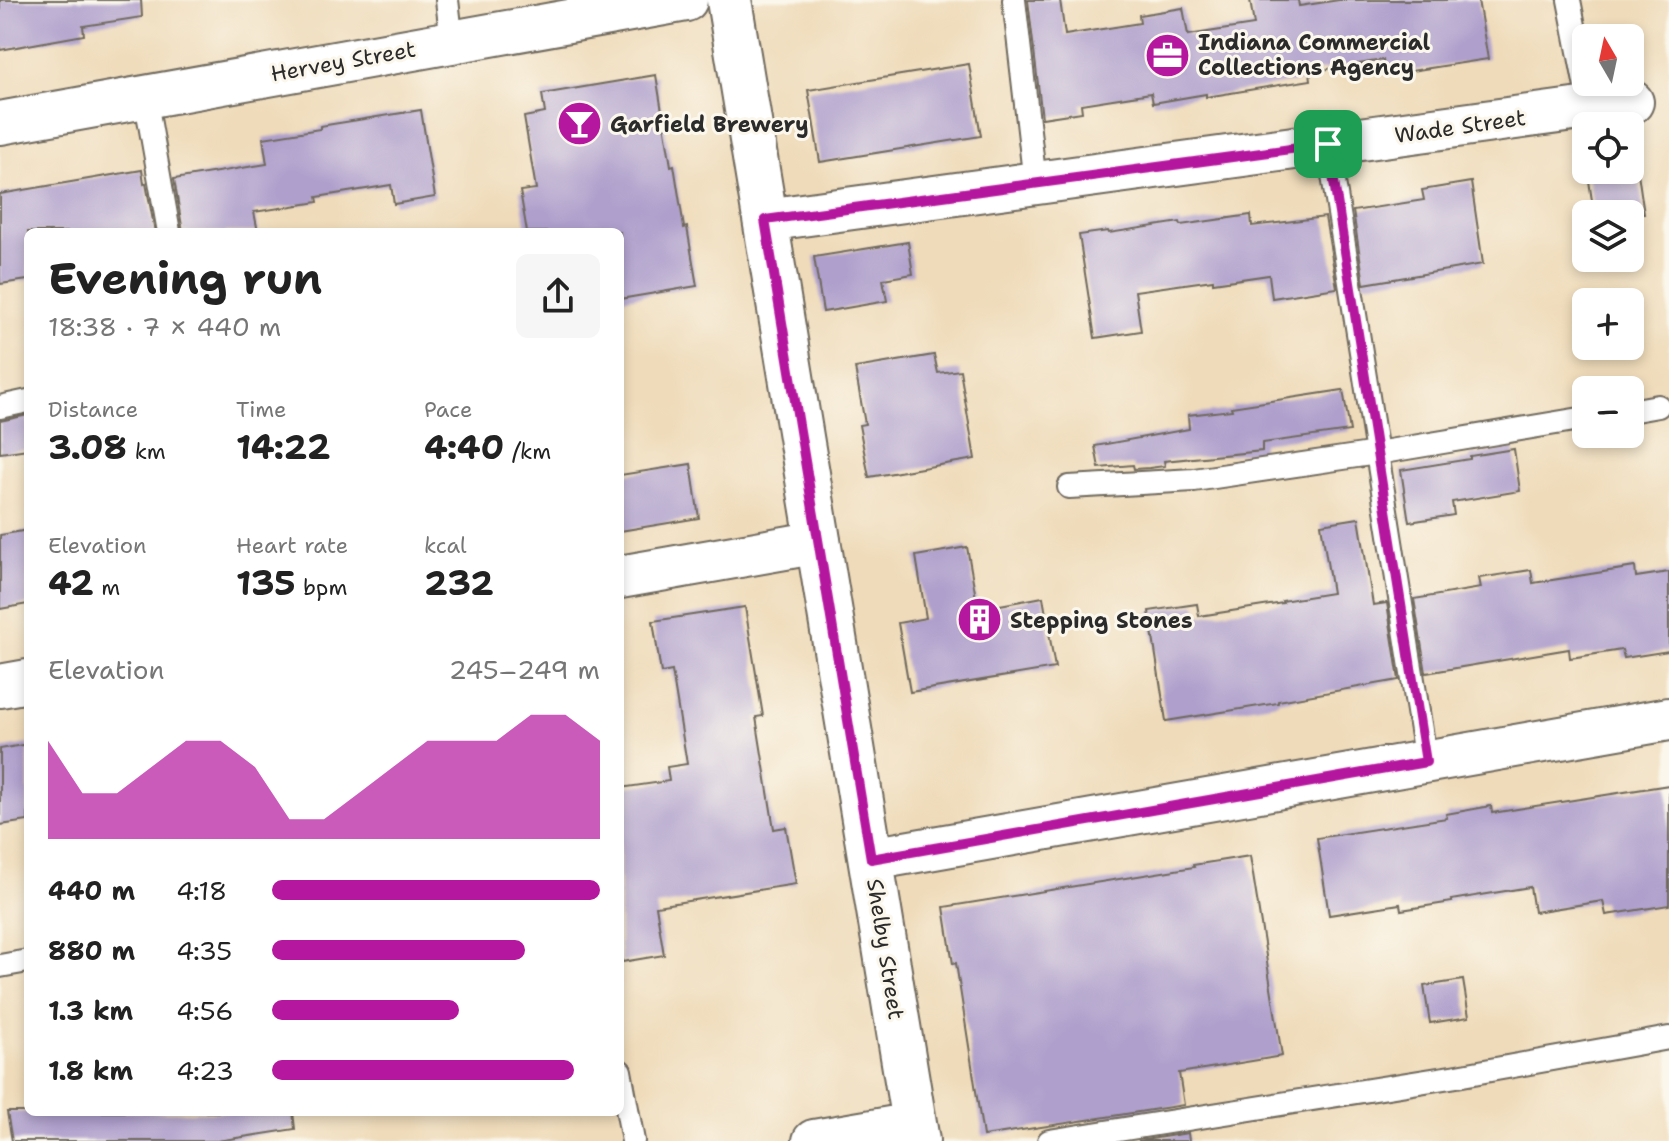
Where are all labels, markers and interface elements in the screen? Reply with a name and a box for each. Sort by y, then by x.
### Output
north arrow [1572,24,1644,96]
map controls [1572,24,1644,448]
place label: Indiana Commercial Collections Agency [1198,28,1431,82]
office icon: Indiana Commercial Collections Agency [1143,31,1191,79]
street label: Hervey Street [268,34,418,89]
bar icon: Garfield Brewery [555,100,603,148]
street label: Wade Street [1393,103,1527,150]
place label: Garfield Brewery [610,110,809,139]
pin [1294,110,1362,178]
button: locate [1572,112,1644,184]
icon: arrive [1306,122,1350,166]
button: layers [1572,200,1644,272]
text: Evening run [48,249,322,308]
button: share [516,254,600,338]
button: + [1572,288,1644,360]
text: 18:38 · 7 × 440 m [48,309,281,344]
button: − [1572,376,1644,448]
text: Distance [48,395,138,424]
text: Time [236,395,286,424]
text: Pace [424,395,472,424]
text: 3.08 [48,424,127,470]
text: 14:22 [236,424,331,470]
text: 4:40 [424,424,504,470]
text: km [127,437,166,466]
text: /km [504,437,551,466]
text: Elevation [48,531,146,560]
text: Heart rate [236,531,348,560]
text: kcal [424,531,467,560]
text: 42 [48,560,94,606]
text: 135 [236,560,296,606]
text: 232 [424,560,494,606]
text: m [94,573,120,602]
text: bpm [296,573,347,602]
building icon: Stepping Stones [955,596,1003,644]
place label: Stepping Stones [1010,606,1193,635]
text: Elevation [48,652,164,687]
text: 245–249 m [449,652,600,687]
text: 440 m [48,873,135,908]
text: 4:18 [176,873,227,908]
street label: Shelby Street [860,876,911,1022]
text: 880 m [48,933,135,968]
text: 4:35 [176,933,232,968]
text: 1.3 km [48,993,133,1028]
text: 4:56 [176,993,233,1028]
text: 1.8 km [48,1053,133,1088]
text: 4:23 [176,1053,234,1088]

